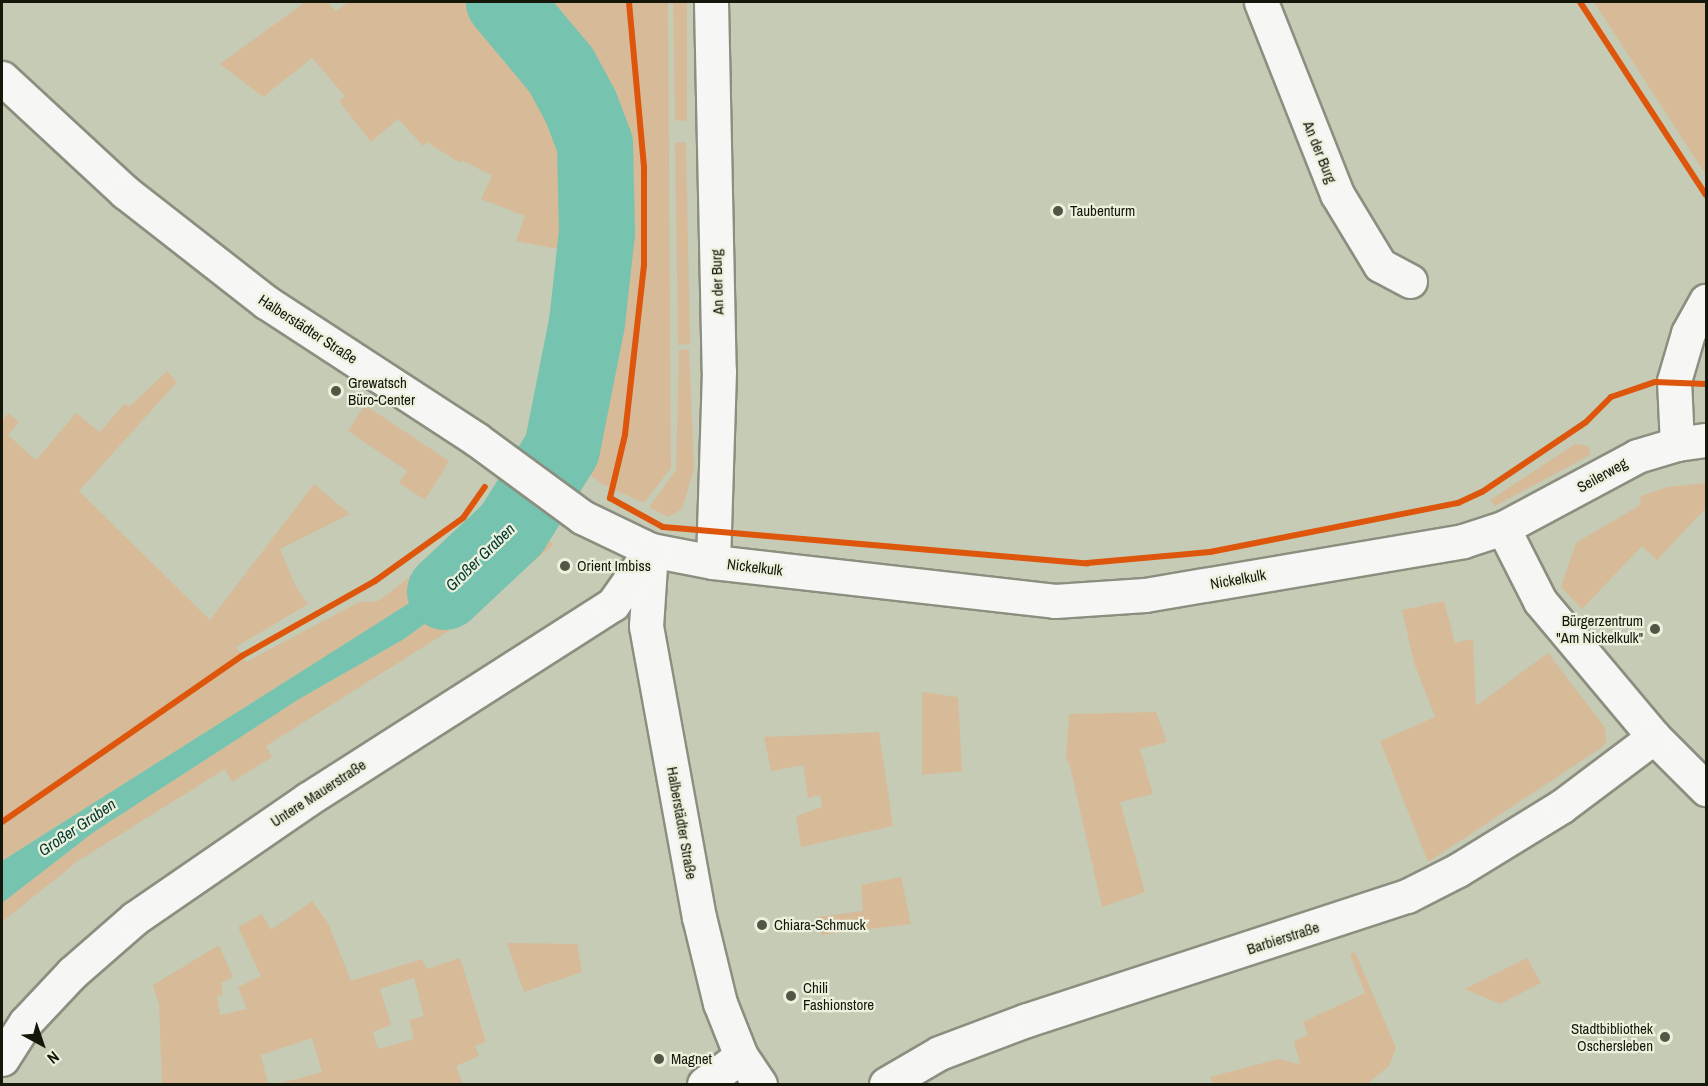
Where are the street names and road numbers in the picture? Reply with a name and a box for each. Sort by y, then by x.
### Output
street label: An der Burg [1299,118,1341,186]
street label: An der Burg [707,249,727,315]
street label: Halberstädter Straße [255,290,361,368]
street label: Seilerweg [1574,454,1630,496]
street label: Nickelkulk [726,555,784,579]
street label: Nickelkulk [1209,565,1267,593]
street label: Untere Mauerstraße [267,755,369,831]
street label: Halberstädter Straße [663,765,701,881]
street label: Barbierstraße [1244,918,1322,958]

